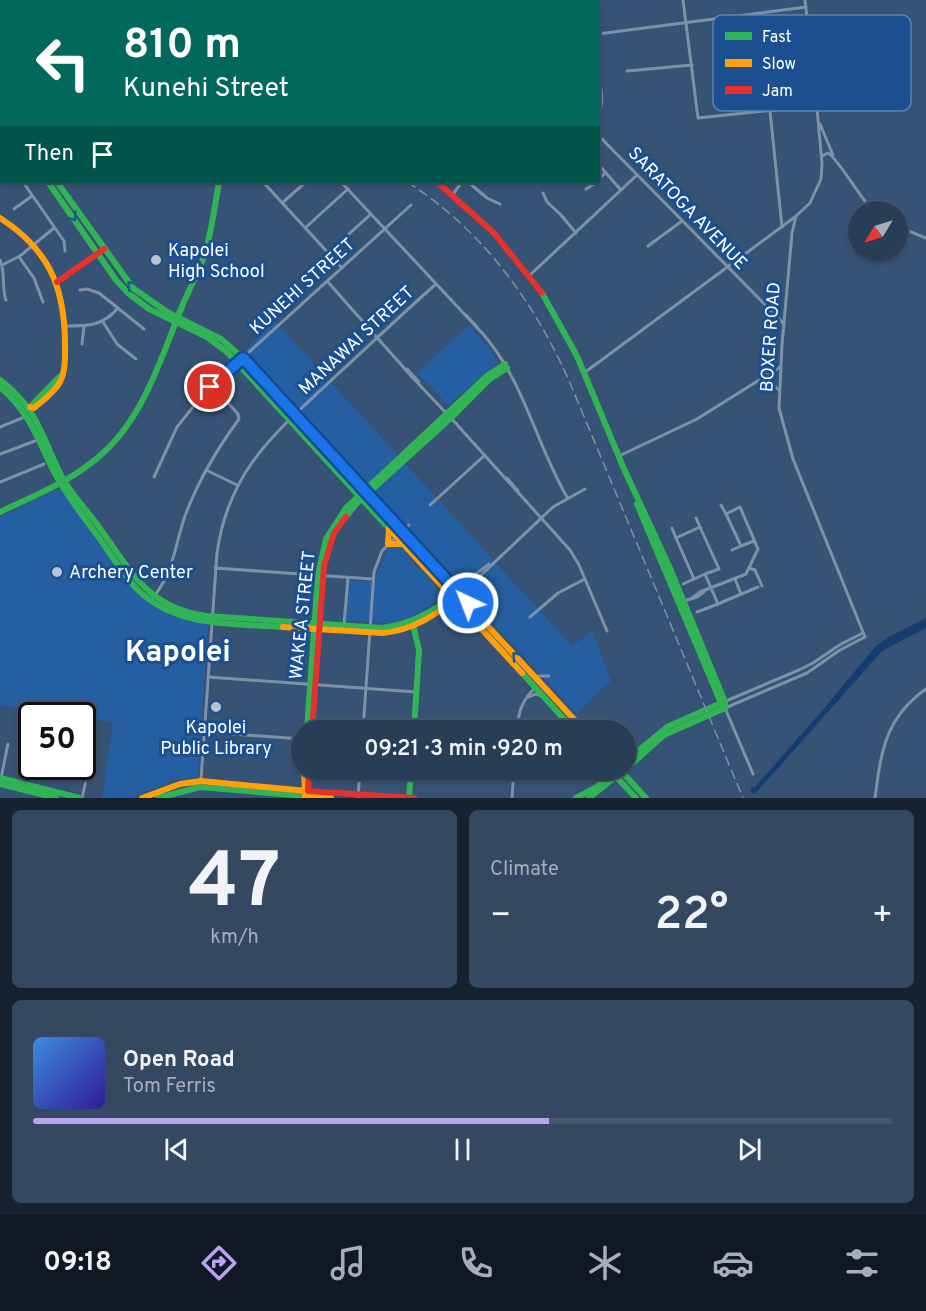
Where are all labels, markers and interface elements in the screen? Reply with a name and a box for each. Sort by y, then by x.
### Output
legend [713,15,911,111]
text: 810 m [123,20,241,73]
icon: left [24,24,102,102]
text: Fast [762,28,792,48]
text: Slow [762,55,796,75]
text: Kunehi Street [123,72,289,106]
text: Jam [762,82,793,102]
icon: arrive [86,138,119,171]
text: Then [24,141,74,168]
street label: SARATOGA AVENUE [622,143,752,275]
north arrow [848,201,908,261]
map controls [848,201,908,261]
one-way arrow [66,211,77,222]
street label: KUNEHI STREET [246,234,360,340]
place label: Kapolei High School [168,240,265,284]
marker: Kapolei High School [149,253,163,267]
street label: BOXER ROAD [756,281,787,393]
one-way arrow [127,282,138,292]
street label: MANAWAI STREET [294,282,420,401]
pin [184,361,235,412]
icon: arrive [193,370,226,403]
street label: WAKEA STREET [285,550,322,681]
place label: Archery Center [69,562,193,585]
marker: Archery Center [50,565,64,579]
position arrow [436,571,500,635]
district label: Kapolei [125,635,231,672]
one-way arrow [512,653,523,663]
marker: Kapolei Public Library [209,700,223,714]
speed limit sign: 50 [18,702,96,780]
place label: Kapolei Public Library [160,717,272,761]
text: 09:21 · 3 min · 920 m [364,736,563,763]
text: 47 [188,836,281,935]
text: Climate [490,857,559,883]
text: 22° [655,888,728,945]
text: − [490,896,511,938]
text: + [872,896,893,938]
text: km/h [210,925,259,951]
text: Open Road [123,1047,235,1074]
text: Tom Ferris [123,1074,216,1100]
icon: previous [160,1133,193,1166]
icon: pause [446,1133,479,1166]
icon: next [733,1133,766,1166]
icon: directions [198,1242,240,1284]
icon: music [327,1242,369,1284]
icon: phone [455,1242,497,1284]
icon: climate [584,1242,626,1284]
icon: car [712,1242,754,1284]
icon: filters [841,1242,883,1284]
text: 09:18 [43,1246,112,1280]

